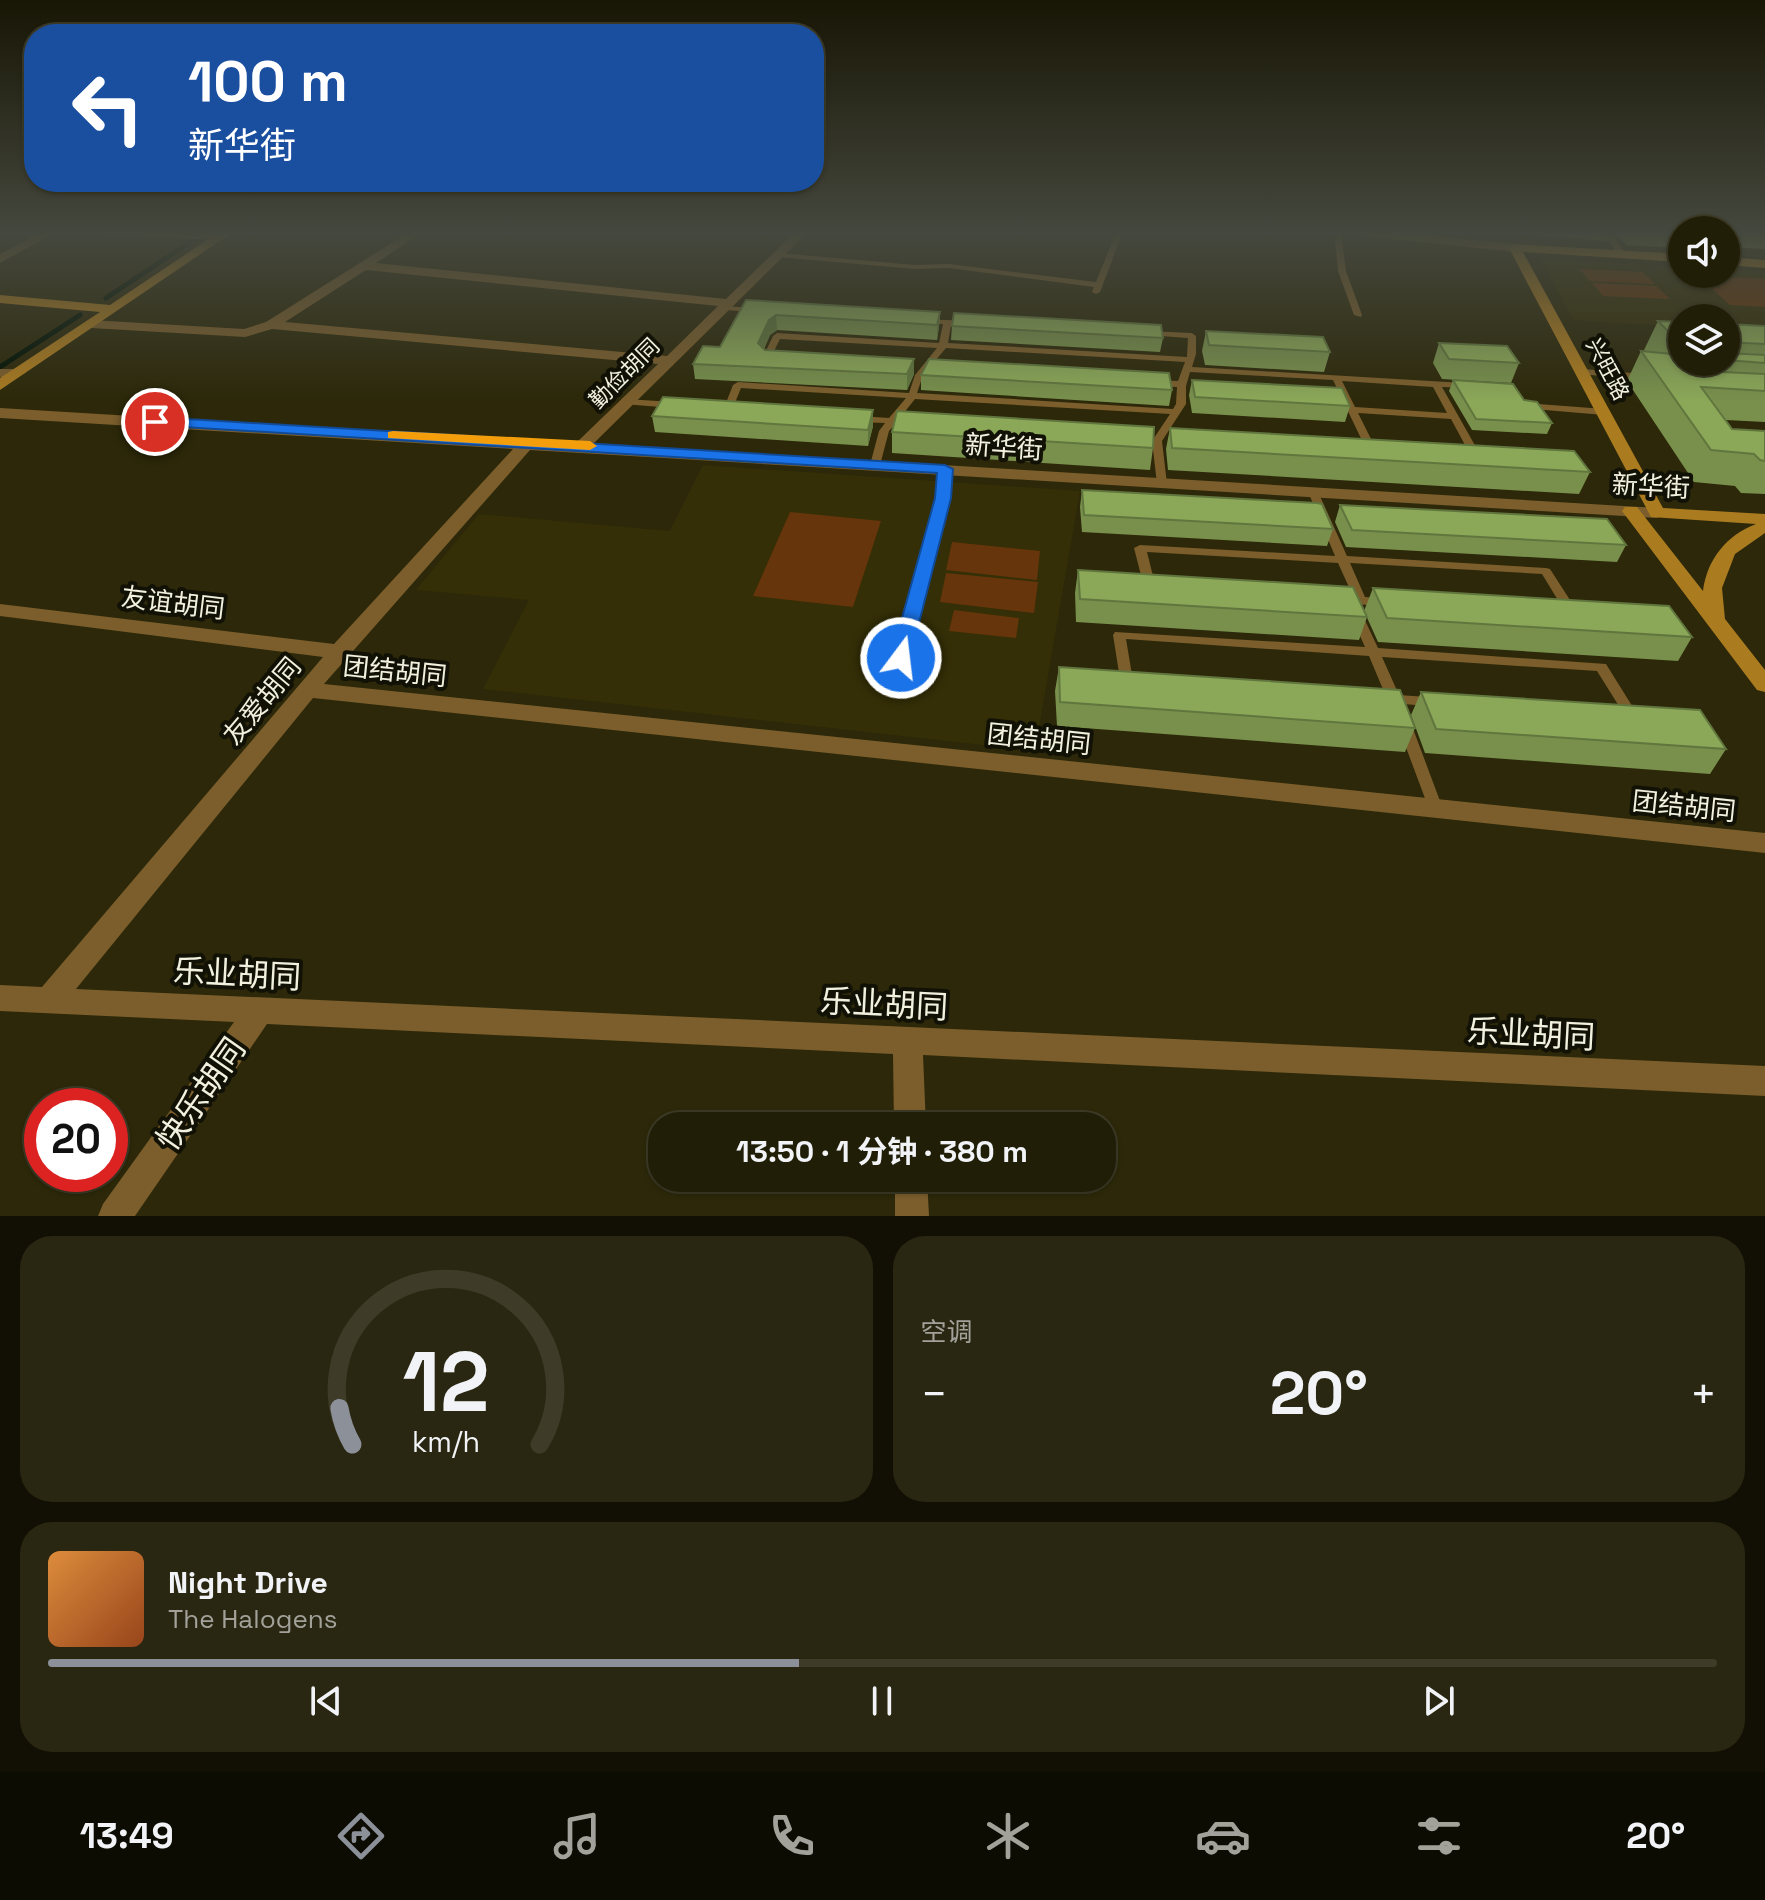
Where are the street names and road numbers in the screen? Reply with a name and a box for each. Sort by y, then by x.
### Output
street label: 勤俭胡同 [583,332,665,414]
street label: 兴旺路 [1580,333,1636,405]
street label: 新华街 [964,427,1044,467]
street label: 新华街 [1611,467,1691,505]
street label: 友谊胡同 [119,580,227,626]
street label: 团结胡同 [342,649,448,693]
street label: 友爱胡同 [216,650,308,752]
street label: 团结胡同 [986,717,1092,761]
street label: 团结胡同 [1631,784,1737,828]
street label: 乐业胡同 [172,951,302,997]
street label: 乐业胡同 [819,981,949,1027]
street label: 乐业胡同 [1466,1011,1596,1057]
street label: 快乐胡同 [148,1030,254,1158]

